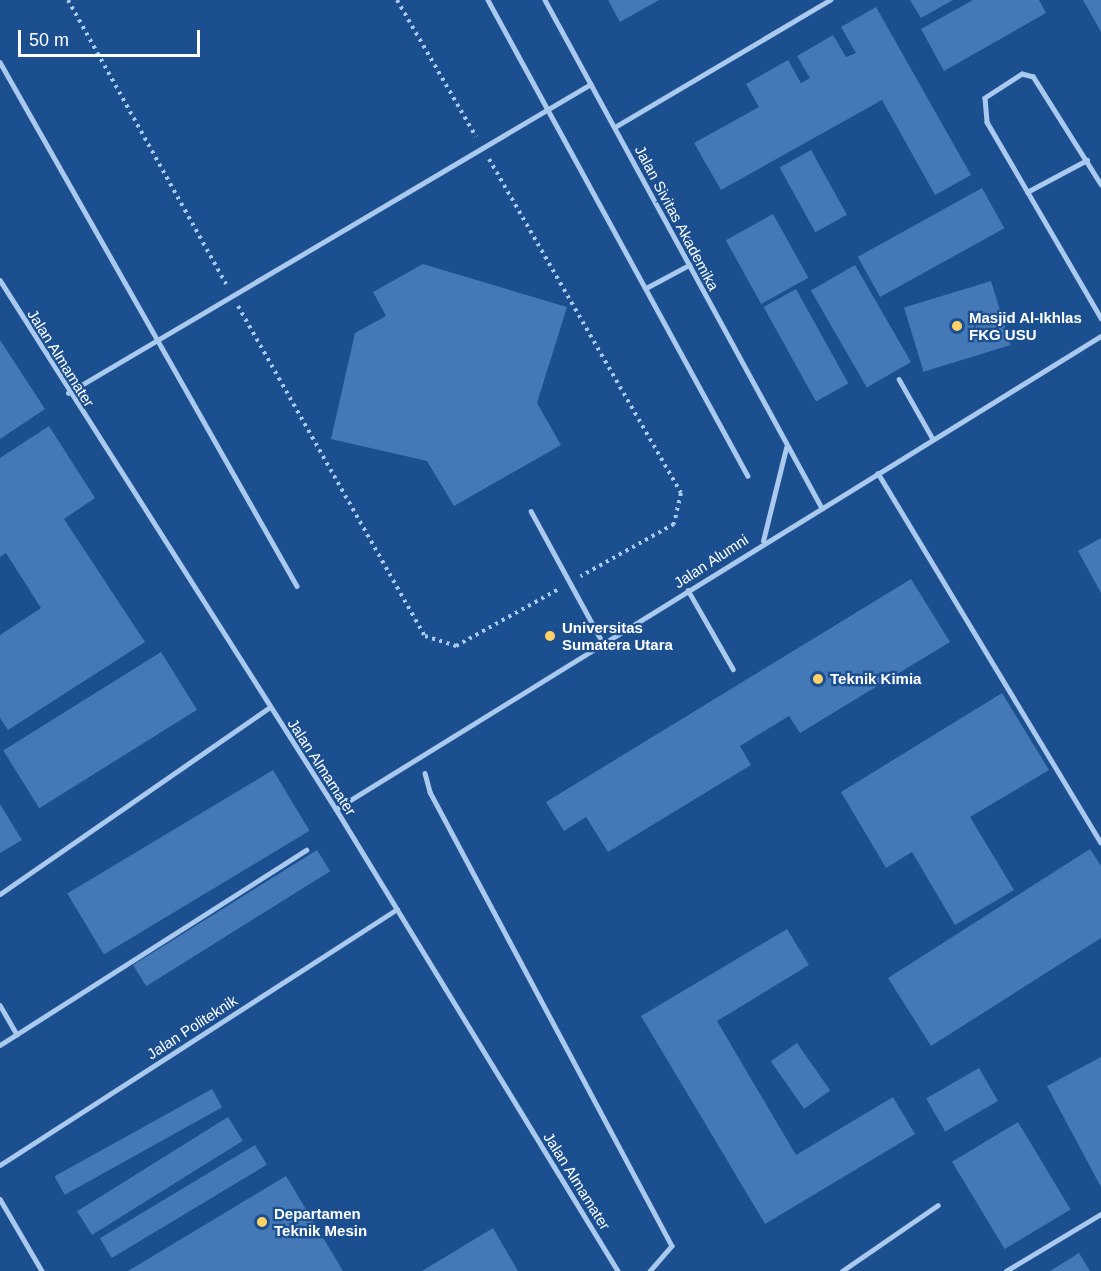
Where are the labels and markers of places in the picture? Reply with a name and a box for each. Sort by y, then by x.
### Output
place label: Masjid Al-Ikhlas FKG USU [969,308,1082,343]
marker: Masjid Al-Ikhlas FKG USU [950,319,964,333]
place label: Universitas Sumatera Utara [562,618,673,653]
marker: Universitas Sumatera Utara [543,629,557,643]
place label: Teknik Kimia [830,670,921,688]
marker: Teknik Kimia [811,672,825,686]
place label: Departamen Teknik Mesin [274,1204,367,1239]
marker: Departamen Teknik Mesin [255,1215,269,1229]

